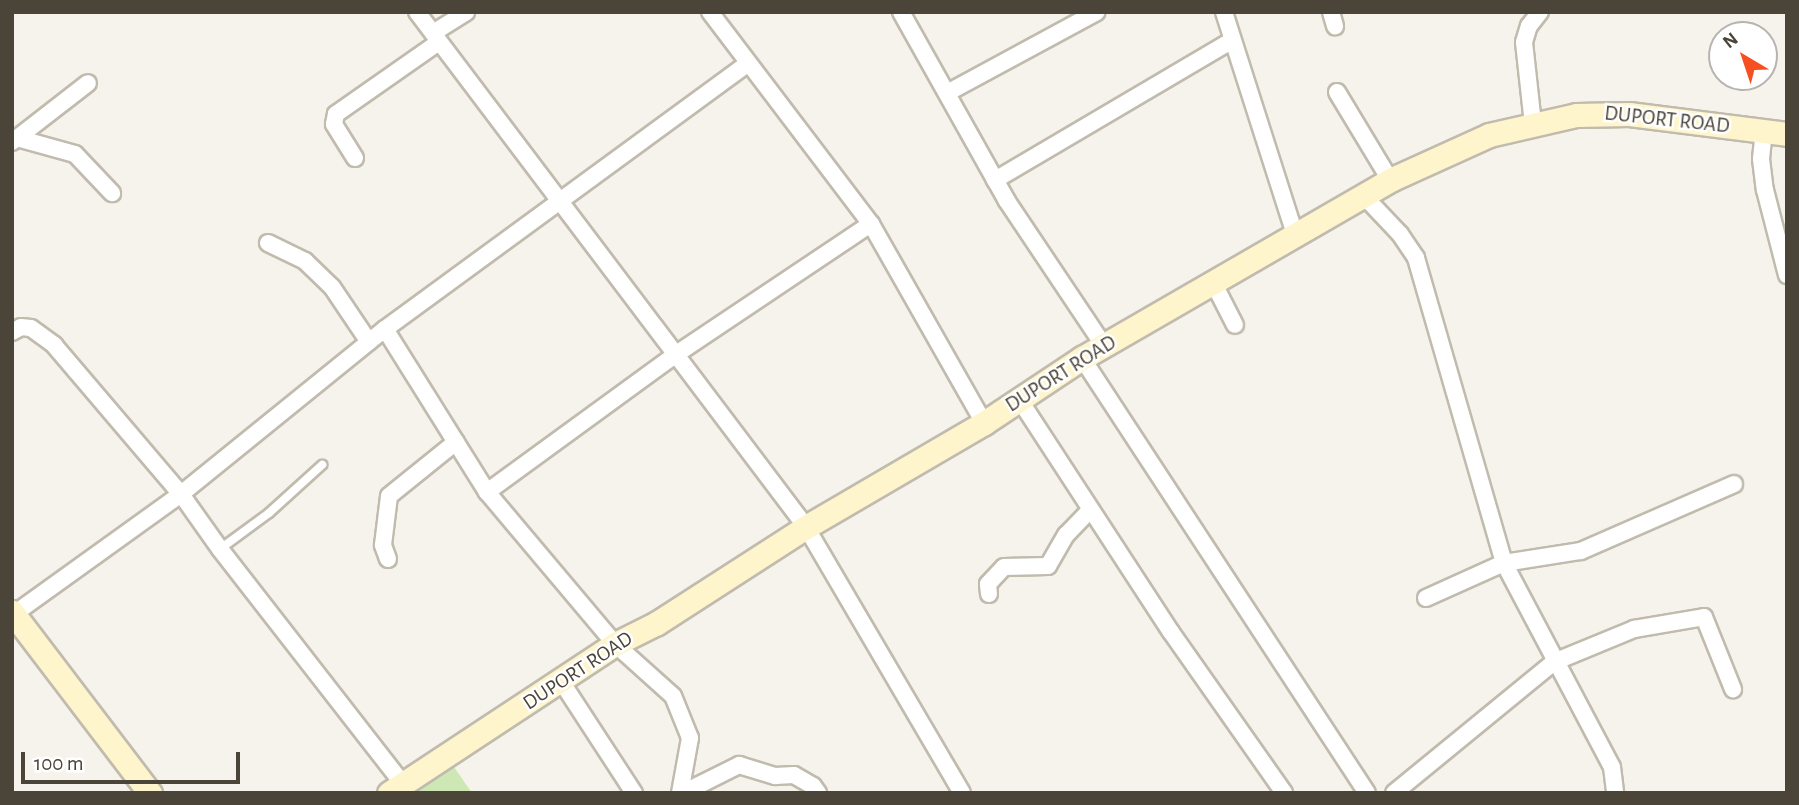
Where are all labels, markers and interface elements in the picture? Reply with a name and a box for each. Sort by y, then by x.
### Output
north arrow [1708,21,1778,91]
text: N [1720,29,1742,52]
street label: DUPORT ROAD [1603,101,1731,139]
street label: DUPORT ROAD [1001,330,1121,418]
street label: DUPORT ROAD [518,626,638,716]
scale bar [24,738,243,782]
text: 100 m [34,753,84,774]

